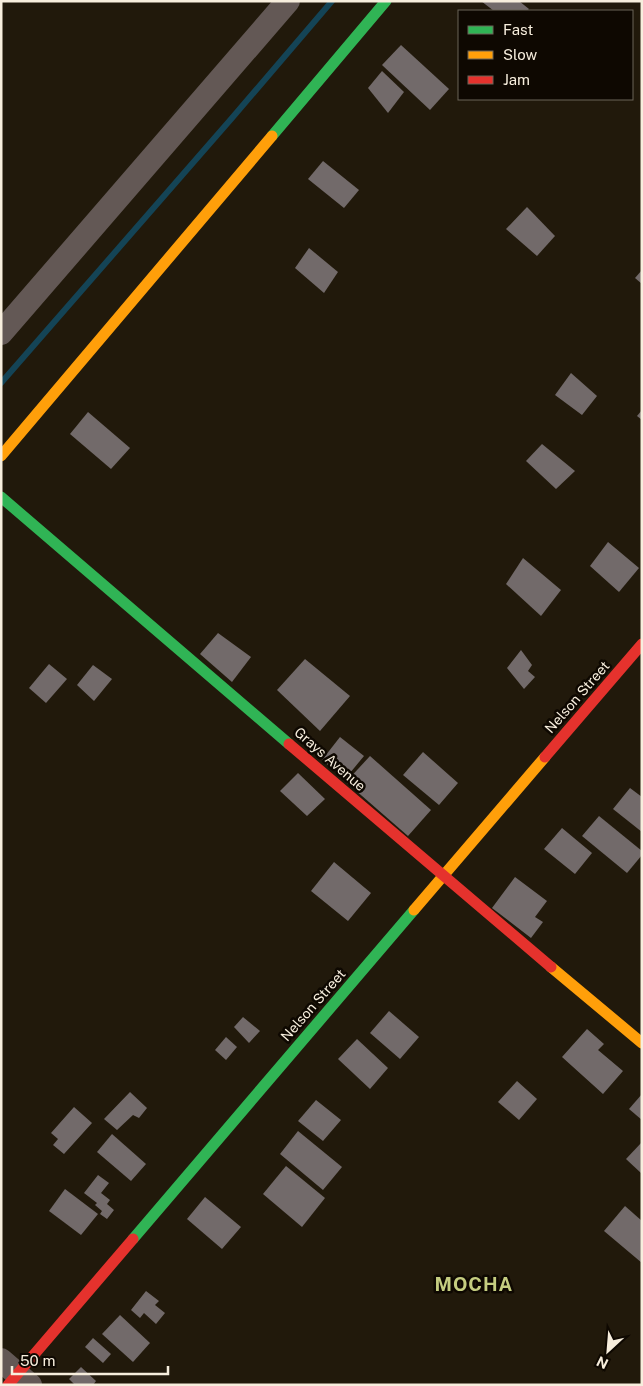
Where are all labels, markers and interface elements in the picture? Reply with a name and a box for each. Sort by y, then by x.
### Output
legend [458,10,633,100]
text: Fast [503,21,533,38]
text: Slow [503,46,538,63]
text: Jam [503,71,530,88]
street label: Nelson Street [542,658,612,736]
street label: Grays Avenue [291,724,369,794]
street label: Nelson Street [278,966,348,1044]
district label: MOCHA [435,1273,513,1295]
north arrow [583,1326,633,1376]
scale bar [12,1344,169,1376]
text: 50 m [20,1352,55,1369]
text: N [594,1353,611,1372]

